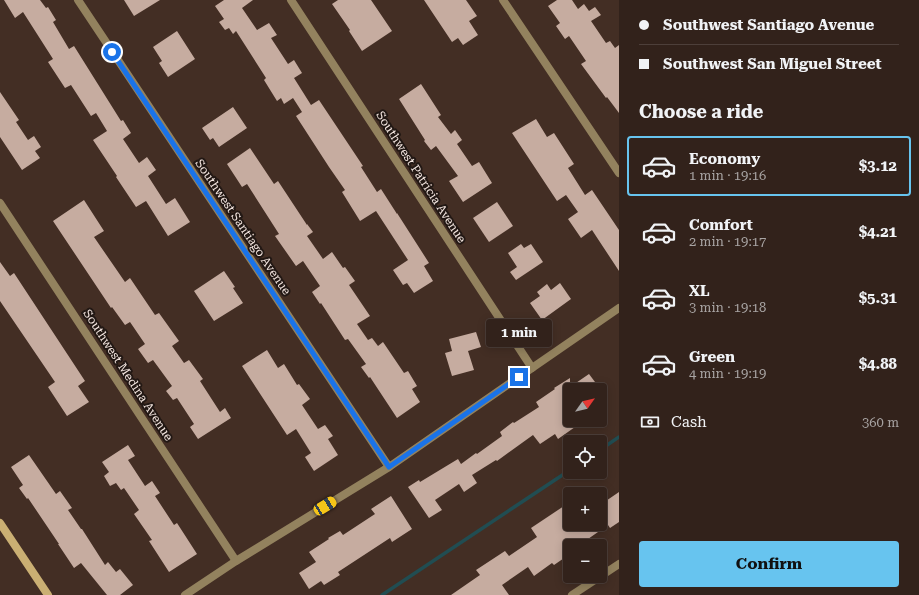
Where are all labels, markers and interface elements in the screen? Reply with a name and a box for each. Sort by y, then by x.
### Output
text: Southwest Santiago Avenue [663,16,874,34]
route start [103,43,121,61]
text: Southwest San Miguel Street [663,55,882,73]
text: Choose a ride [639,101,763,122]
street label: Southwest Patricia Avenue [373,109,469,246]
icon: car [641,148,677,184]
text: Economy [689,150,760,168]
street label: Southwest Santiago Avenue [192,156,294,298]
text: $3.12 [859,157,897,175]
text: 1 min · 19:16 [689,168,766,183]
icon: car [641,214,677,250]
text: Comfort [689,216,753,234]
text: $4.21 [859,223,897,241]
text: 2 min · 19:17 [689,234,766,249]
icon: car [641,280,677,316]
text: XL [689,282,710,300]
text: $5.31 [859,289,897,307]
text: 3 min · 19:18 [689,300,766,315]
street label: Southwest Medina Avenue [80,307,176,444]
callout: 1 min [486,319,552,347]
text: 1 min [501,325,537,340]
icon: car [641,346,677,382]
text: Green [689,348,735,366]
text: $4.88 [859,355,897,373]
text: 4 min · 19:19 [689,366,766,381]
route end [510,368,528,386]
north arrow [563,383,607,427]
map controls [563,383,607,583]
icon: cash [639,411,661,433]
text: Cash [671,413,707,431]
text: 360 m [862,415,899,430]
button: locate [563,435,607,479]
button: + [563,487,607,531]
car [312,495,338,517]
button: − [563,539,607,583]
button: Confirm [639,541,899,587]

